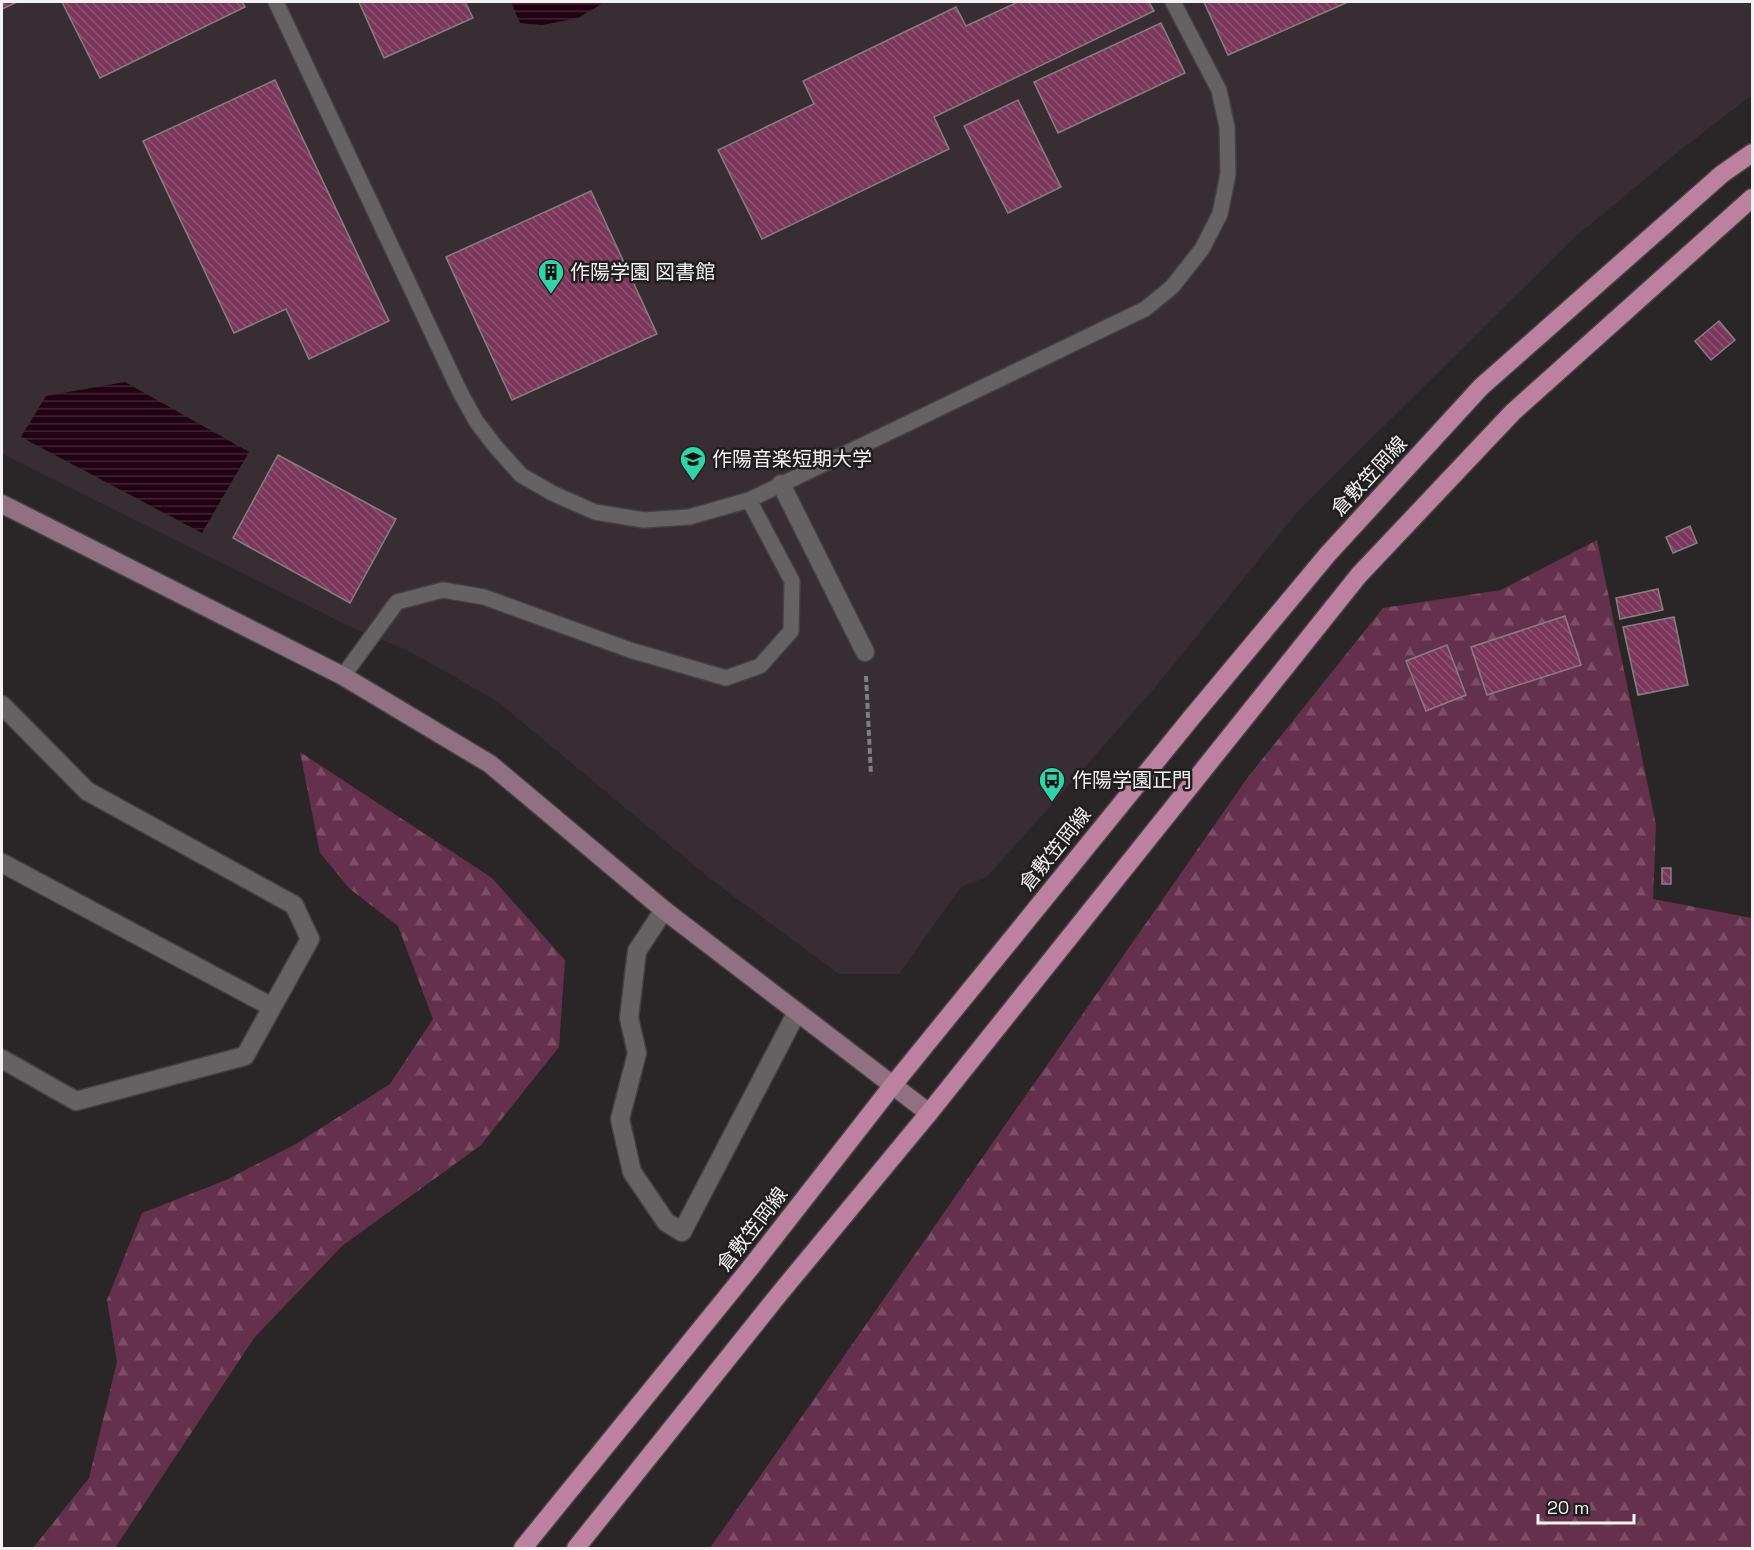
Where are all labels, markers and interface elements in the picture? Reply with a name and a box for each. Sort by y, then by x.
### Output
building icon: 作陽学園 図書館 [536,257,566,295]
place label: 作陽学園 図書館 [570,259,715,285]
street label: 倉敷笠岡線 [1325,431,1413,521]
school or university icon: 作陽音楽短期大学 [678,444,708,482]
place label: 作陽音楽短期大学 [712,446,872,472]
bus stop icon: 作陽学園正門 [1037,765,1067,803]
place label: 作陽学園正門 [1072,767,1192,793]
street label: 倉敷笠岡線 [1013,802,1097,896]
street label: 倉敷笠岡線 [711,1182,793,1276]
scale bar [1538,1487,1634,1525]
text: 20 m [1547,1496,1590,1519]

